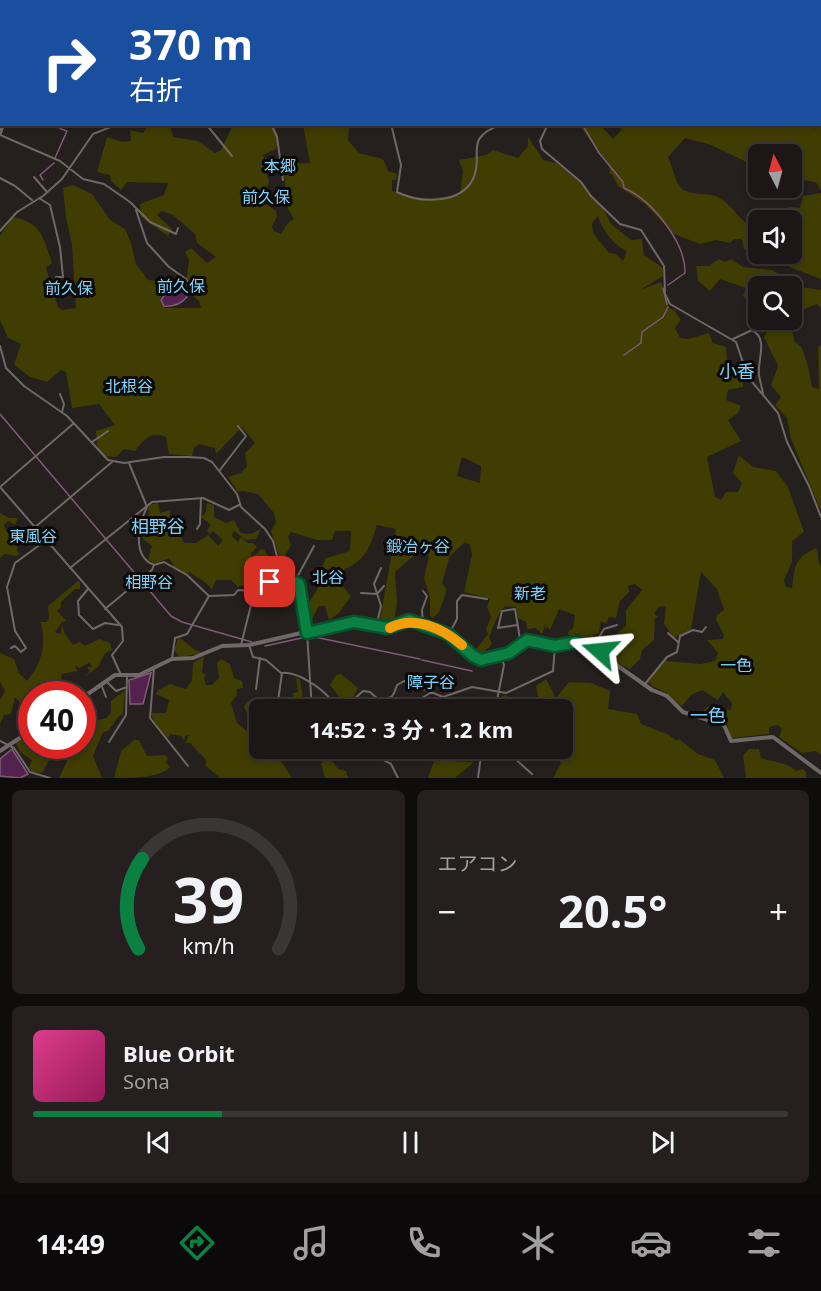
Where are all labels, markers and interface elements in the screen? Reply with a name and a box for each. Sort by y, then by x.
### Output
text: 370 m [129,15,253,72]
icon: right [30,24,108,102]
text: 右折 [129,71,183,108]
north arrow [748,144,802,198]
map controls [748,144,802,330]
district label: 本郷 [264,155,296,177]
district label: 前久保 [242,186,290,208]
button: sound [748,210,802,264]
district label: 前久保 [157,275,205,297]
button: search [748,276,802,330]
district label: 前久保 [45,277,93,299]
district label: 小香 [719,359,755,383]
district label: 北根谷 [105,375,153,397]
district label: 相野谷 [131,514,185,538]
district label: 東風谷 [9,525,57,547]
district label: 鍛冶ヶ谷 [386,535,450,557]
pin [244,556,295,607]
icon: arrive [253,565,286,598]
district label: 北谷 [312,566,344,588]
district label: 相野谷 [125,571,173,593]
district label: 新老 [514,582,546,604]
position arrow [568,619,632,683]
district label: 一色 [720,654,752,676]
district label: 障子谷 [407,671,455,693]
speed limit sign: 40 [18,681,96,759]
district label: 一色 [690,703,726,727]
text: 14:52 · 3 分 · 1.2 km [309,714,513,744]
text: エアコン [438,850,518,877]
text: 39 [173,856,244,941]
text: 20.5° [558,880,667,941]
text: − [438,889,456,934]
text: + [769,889,788,934]
text: km/h [182,931,235,960]
text: Blue Orbit [123,1038,235,1068]
text: Sona [123,1068,170,1095]
icon: previous [142,1126,175,1159]
icon: pause [394,1126,427,1159]
icon: next [646,1126,679,1159]
icon: directions [176,1222,218,1264]
icon: music [290,1222,332,1264]
icon: phone [403,1222,445,1264]
icon: climate [517,1222,559,1264]
icon: car [630,1222,672,1264]
icon: filters [743,1222,785,1264]
text: 14:49 [36,1225,105,1262]

